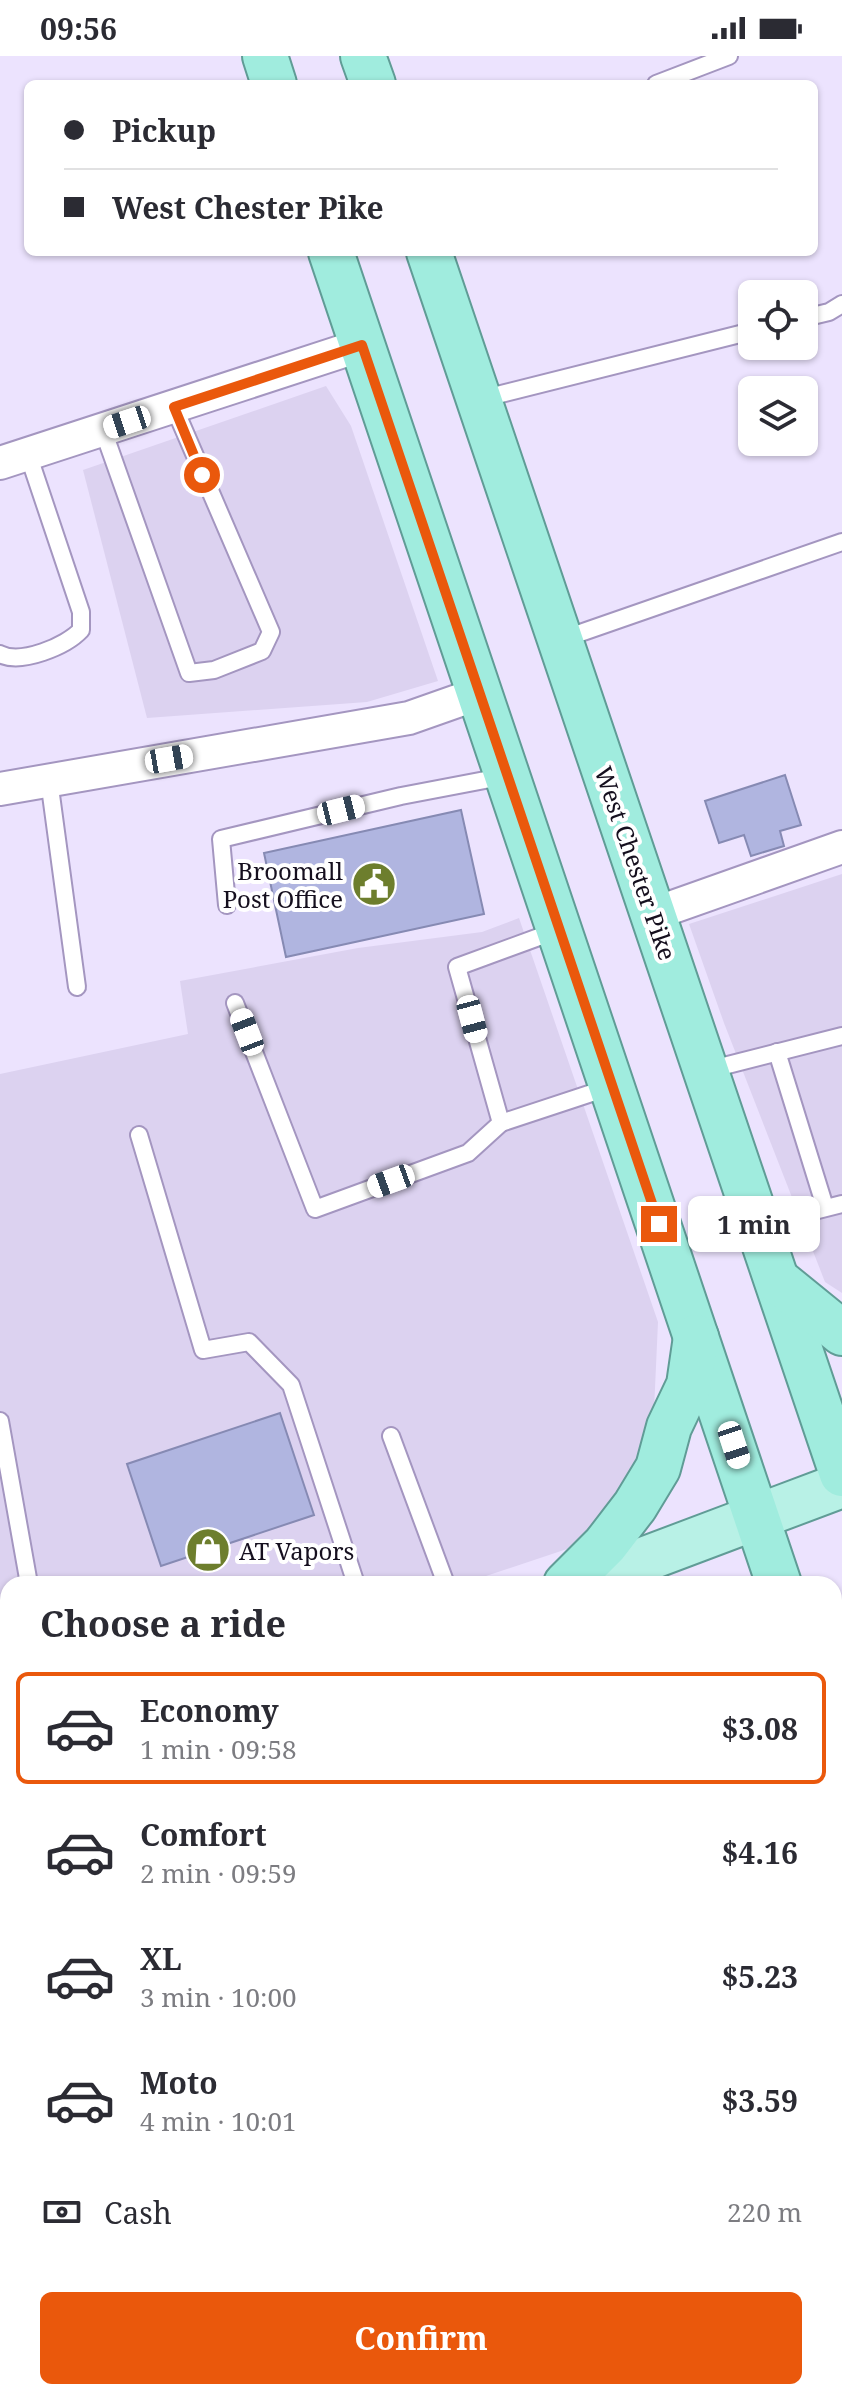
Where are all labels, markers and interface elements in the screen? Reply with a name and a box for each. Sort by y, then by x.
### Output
text: 09:56 [40,8,117,49]
text: Pickup [112,110,216,151]
text: West Chester Pike [112,187,384,228]
map controls [738,280,818,456]
button: locate [738,280,818,360]
button: layers [738,376,818,456]
car [100,403,154,441]
route start [184,457,220,493]
car [143,743,195,775]
street label: West Chester Pike [587,762,685,964]
car [315,793,367,827]
place label: Broomall Post Office [223,854,344,915]
public building icon: Broomall Post Office [350,860,398,908]
car [454,993,490,1045]
car [227,1005,267,1059]
car [364,1162,418,1200]
callout: 1 min [687,1196,819,1252]
route end [641,1206,677,1242]
text: 1 min [717,1206,791,1242]
car [715,1418,753,1472]
shop icon: AT Vapors [184,1526,232,1574]
place label: AT Vapors [239,1534,354,1567]
text: Choose a ride [40,1599,286,1648]
text: Economy [140,1690,279,1731]
icon: car [44,1692,116,1764]
text: $3.08 [721,1708,798,1749]
text: 1 min · 09:58 [140,1731,297,1767]
text: Comfort [140,1814,267,1855]
icon: car [44,1816,116,1888]
text: $4.16 [721,1832,798,1873]
text: 2 min · 09:59 [140,1855,297,1891]
text: XL [140,1938,182,1979]
icon: car [44,1940,116,2012]
text: $5.23 [721,1956,798,1997]
text: 3 min · 10:00 [140,1979,297,2015]
text: Moto [140,2062,218,2103]
icon: car [44,2064,116,2136]
text: $3.59 [721,2080,798,2121]
text: 4 min · 10:01 [140,2103,297,2139]
icon: cash [40,2190,84,2234]
text: Cash [104,2192,172,2233]
text: 220 m [727,2194,802,2230]
button: Confirm [40,2292,802,2384]

